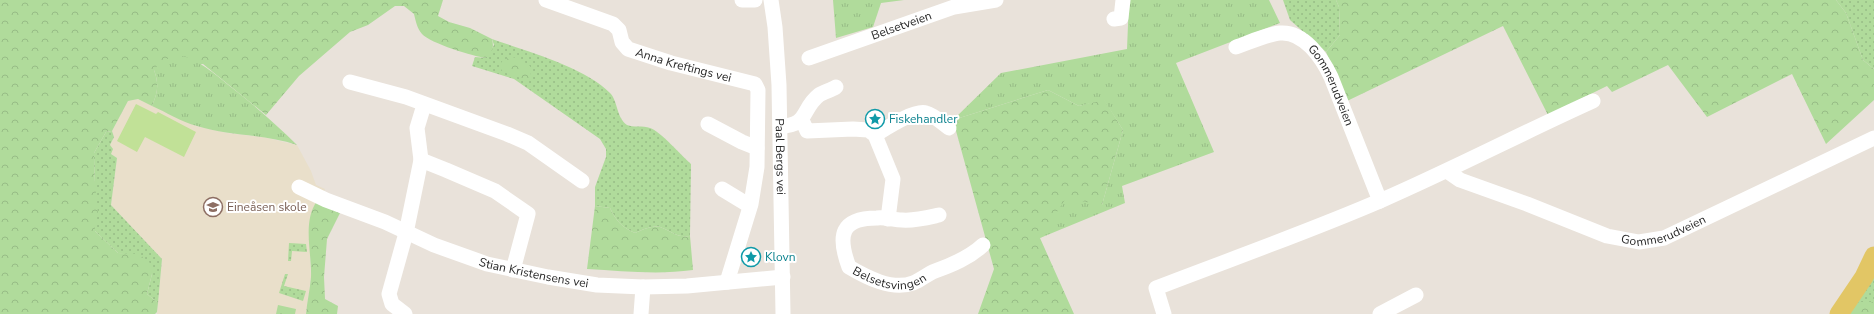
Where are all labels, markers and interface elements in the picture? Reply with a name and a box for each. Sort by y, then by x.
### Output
street label: Belsetveien [869,7,934,43]
street label: Gommerudveien [1305,41,1358,128]
street label: Anna Kreftings vei [633,44,733,86]
place icon: Fiskehandler [864,108,886,130]
place label: Fiskehandler [889,111,958,127]
street label: Paal Bergs vei [772,118,789,195]
school or university icon: Eineåsen skole [202,196,224,218]
place label: Eineåsen skole [227,199,307,215]
street label: Gommerudveien [1620,211,1708,250]
place icon: Klovn [740,246,762,268]
place label: Klovn [765,249,796,265]
street label: Stian Kristensens vei [477,254,590,292]
street label: Belsetsvingen [850,263,929,293]

